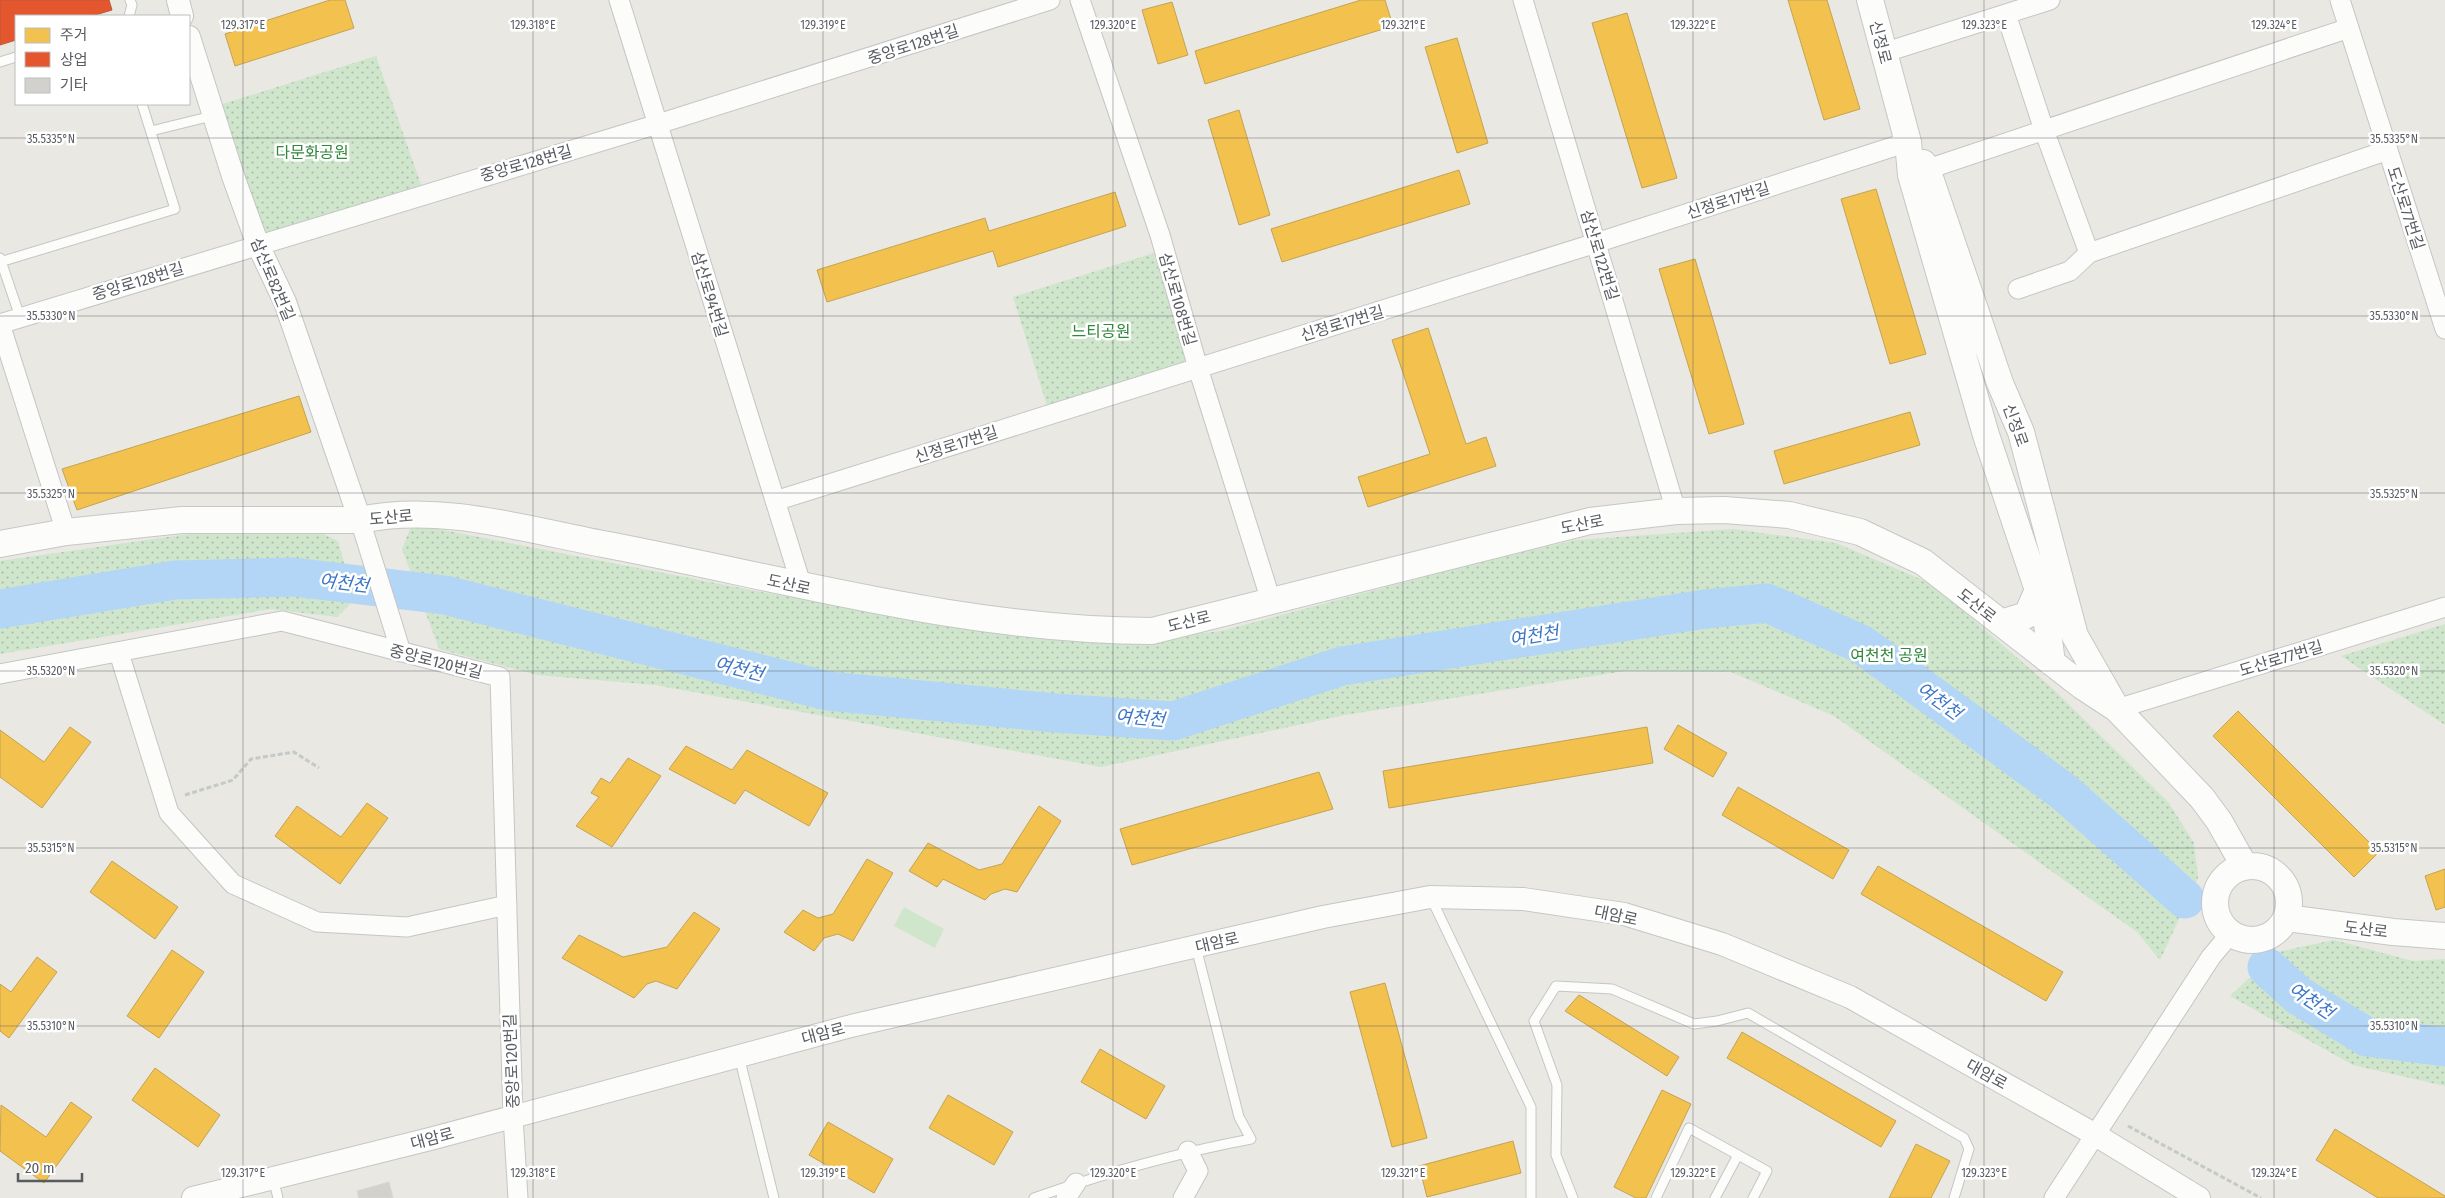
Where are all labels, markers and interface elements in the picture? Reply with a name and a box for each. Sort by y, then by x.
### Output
legend [15,15,190,105]
text: 129.317°E [221,18,266,32]
text: 129.318°E [510,18,556,32]
text: 129.319°E [800,18,846,32]
text: 129.320°E [1090,18,1137,32]
text: 129.321°E [1381,18,1426,32]
text: 129.322°E [1670,18,1716,32]
street label: 신정로 [1866,18,1895,66]
text: 129.323°E [1961,18,2007,32]
text: 129.324°E [2251,18,2297,32]
street label: 중앙로128번길 [865,21,961,68]
text: 주거 [60,26,88,44]
text: 상업 [60,51,88,69]
text: 기타 [60,76,88,94]
text: 35.5335°N [27,132,75,146]
text: 35.5335°N [2370,132,2418,146]
street label: 중앙로128번길 [478,141,574,186]
park label: 다문화공원 [275,143,349,162]
street label: 도산로77번길 [2383,164,2428,252]
street label: 신정로17번길 [1684,178,1772,223]
street label: 삼산로122번길 [1577,207,1622,303]
street label: 삼산로82번길 [246,235,299,324]
street label: 삼산로94번길 [687,249,732,339]
street label: 삼산로108번길 [1155,250,1200,348]
street label: 중앙로128번길 [90,259,186,304]
street label: 신정로17번길 [1298,302,1386,345]
text: 35.5330°N [27,309,76,323]
text: 35.5330°N [2370,309,2419,323]
park label: 느티공원 [1072,322,1130,341]
street label: 신정로 [1999,401,2032,449]
street label: 신정로17번길 [912,422,1000,467]
text: 35.5325°N [27,487,75,501]
text: 35.5325°N [2370,487,2418,501]
street label: 도산로 [368,506,414,529]
street label: 도산로 [1559,511,1606,538]
water label: 여천천 [318,569,372,597]
street label: 도산로 [765,571,813,598]
street label: 도산로 [1953,584,2000,627]
street label: 도산로 [1165,607,1213,636]
water label: 여천천 [1508,621,1563,651]
street label: 도산로77번길 [2237,637,2325,680]
street label: 중앙로120번길 [387,641,484,682]
park label: 여천천 공원 [1850,646,1928,665]
water label: 여천천 [712,652,768,686]
text: 35.5320°N [27,664,75,678]
text: 35.5320°N [2370,664,2418,678]
water label: 여천천 [1912,677,1968,726]
water label: 여천천 [1114,705,1168,731]
text: 35.5315°N [27,841,75,855]
text: 35.5315°N [2370,841,2418,855]
street label: 대암로 [1592,902,1640,929]
street label: 도산로 [2343,917,2389,942]
street label: 대암로 [1193,928,1241,957]
water label: 여천천 [2284,978,2340,1025]
street label: 중앙로120번길 [500,1013,523,1109]
text: 35.5310°N [27,1019,75,1033]
street label: 대암로 [799,1019,847,1048]
text: 35.5310°N [2370,1019,2418,1033]
street label: 대암로 [1963,1055,2011,1094]
street label: 대암로 [408,1124,456,1153]
scale bar [18,1150,81,1182]
text: 20 m [25,1159,55,1177]
text: 129.317°E [221,1166,266,1180]
text: 129.318°E [510,1166,556,1180]
text: 129.319°E [800,1166,846,1180]
text: 129.320°E [1090,1166,1137,1180]
text: 129.321°E [1381,1166,1426,1180]
text: 129.322°E [1670,1166,1716,1180]
text: 129.323°E [1961,1166,2007,1180]
text: 129.324°E [2251,1166,2297,1180]

